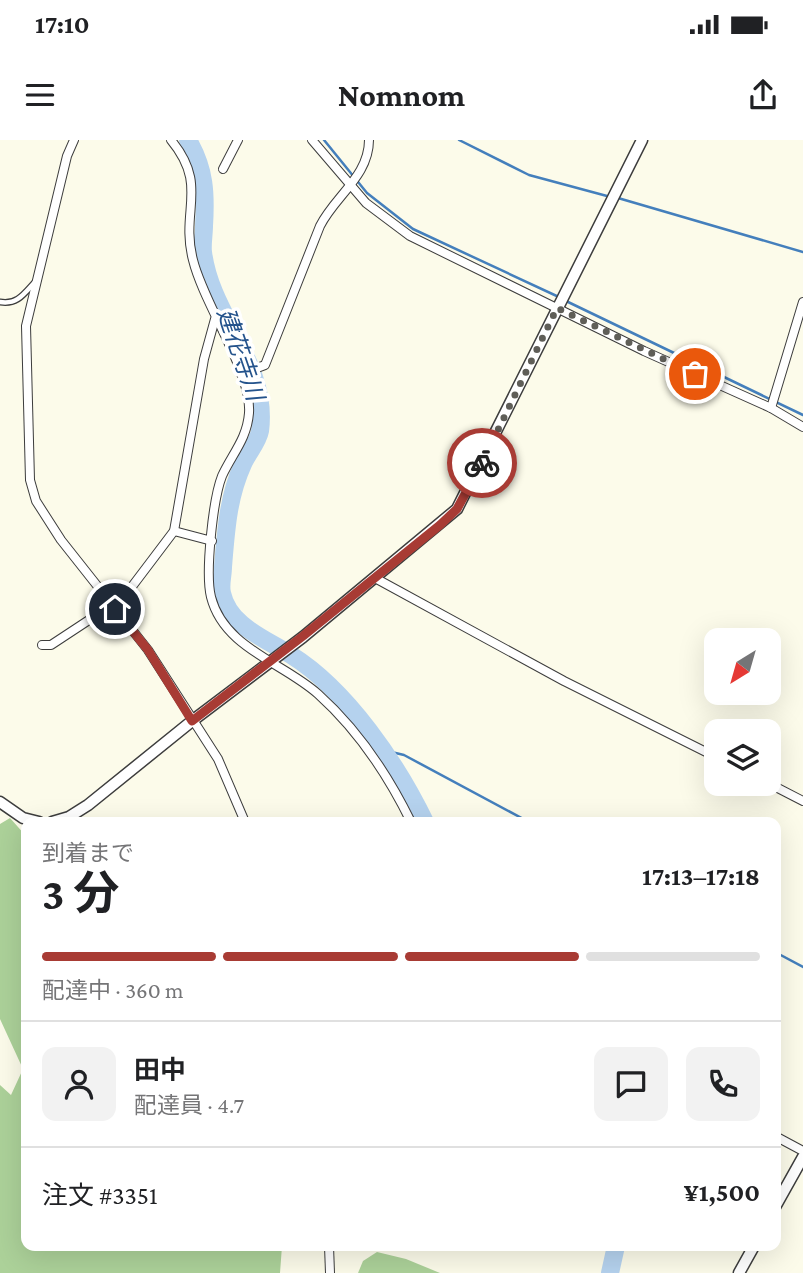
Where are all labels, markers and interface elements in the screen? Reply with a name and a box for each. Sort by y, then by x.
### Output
text: 17:10 [35,10,90,39]
icon: menu [21,76,59,114]
icon: share [744,76,782,114]
text: Nomnom [338,77,465,113]
water label: 建花寺川 [213,304,270,407]
pin [665,344,725,404]
icon: bag [676,355,714,393]
courier [447,428,517,498]
icon: bike [463,444,501,482]
pin [85,579,145,639]
icon: home [96,590,134,628]
north arrow [704,628,780,705]
map controls [704,628,781,796]
button: layers [704,719,781,796]
text: 到着まで [42,840,134,866]
text: 17:13–17:18 [642,862,760,891]
text: 3 分 [42,868,119,919]
text: 配達中 · 360 m [42,977,184,1003]
button: person [42,1047,116,1121]
button: chat [594,1047,668,1121]
button: phone [686,1047,760,1121]
text: 田中 [134,1056,186,1085]
text: 配達員 · 4.7 [134,1092,244,1118]
text: ¥1,500 [684,1178,760,1207]
text: 注文 #3351 [42,1181,158,1210]

